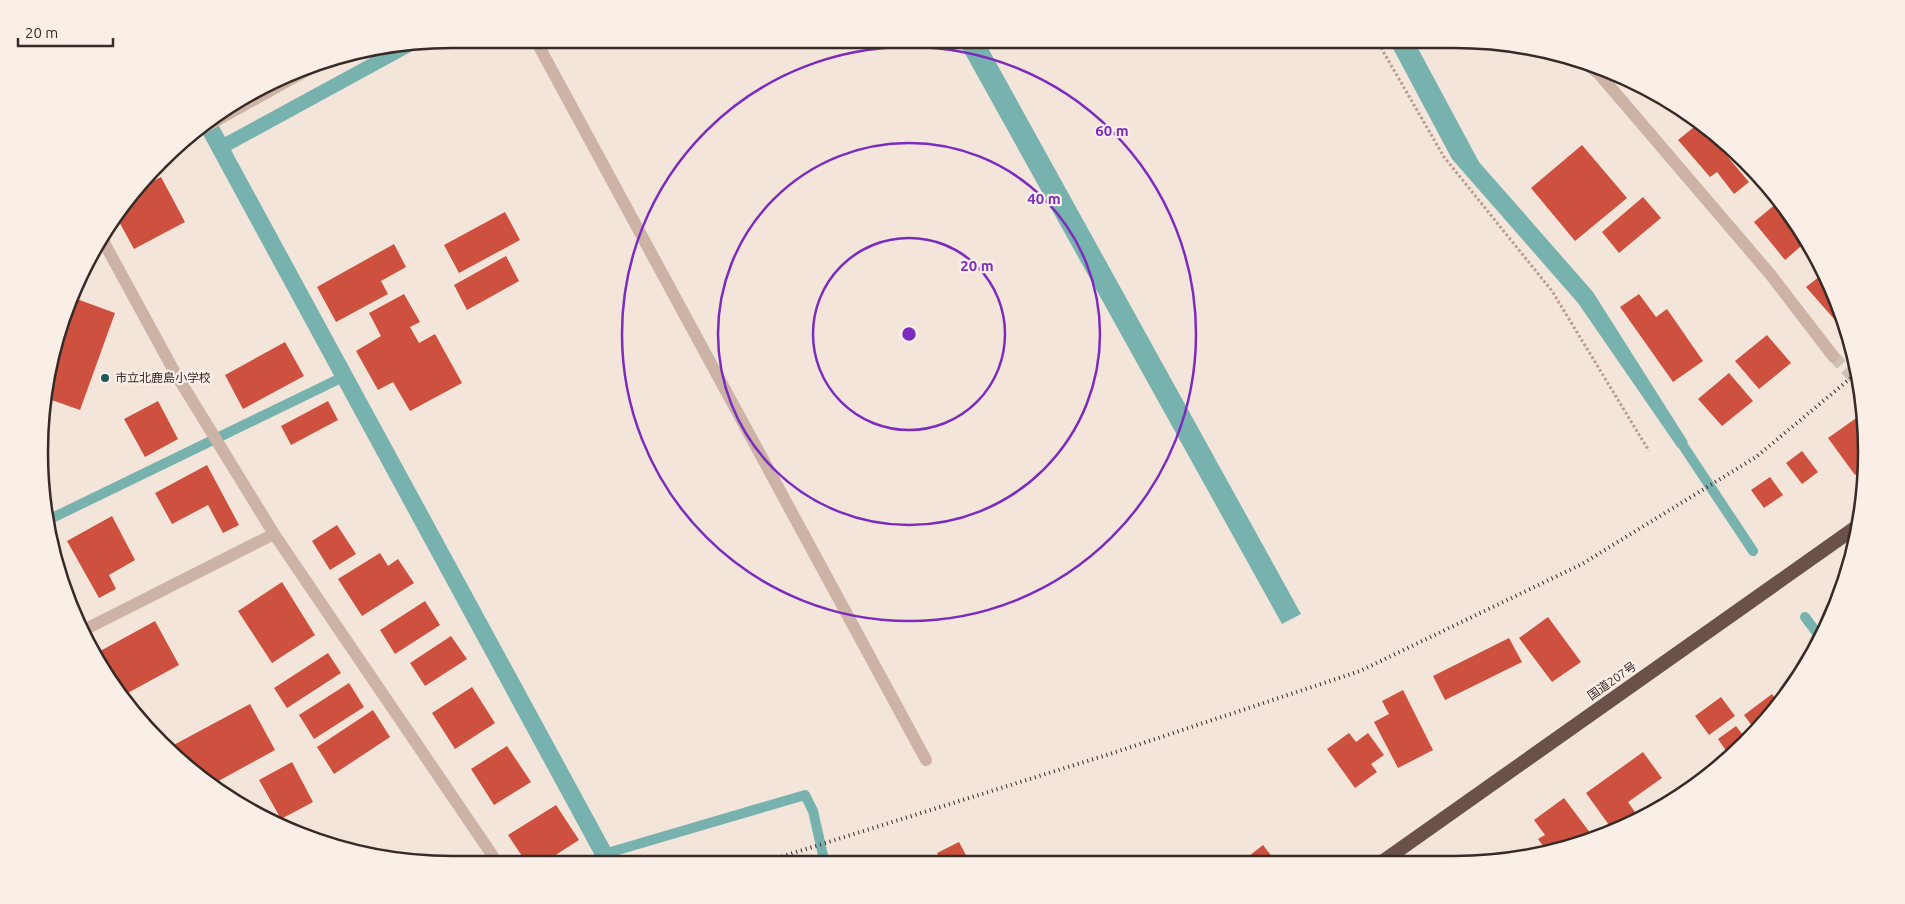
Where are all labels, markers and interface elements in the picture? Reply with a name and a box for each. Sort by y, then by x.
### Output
scale bar [18,15,112,47]
text: 20 m [25,24,58,41]
text: 60 m [1095,122,1129,139]
text: 40 m [1027,190,1061,207]
text: 20 m [960,257,994,274]
centre of rings [900,325,918,343]
place label: 市立北鹿島小学校 [115,371,211,384]
marker: 市立北鹿島小学校 [99,372,111,384]
street label: 国道207号 [1585,659,1639,702]

